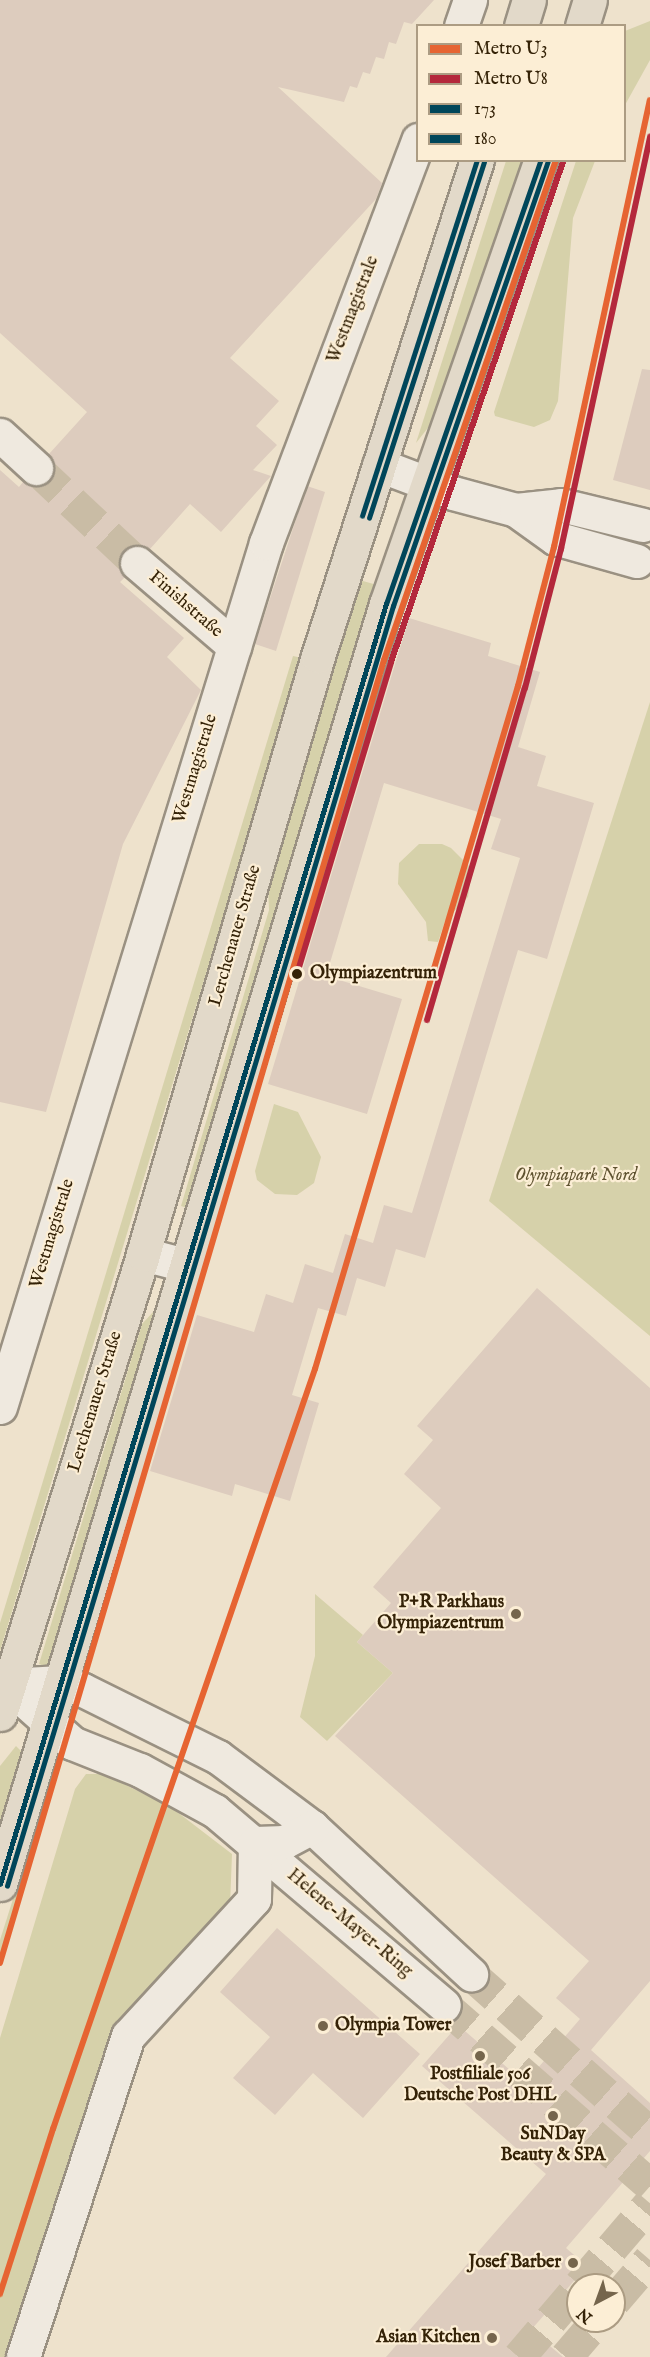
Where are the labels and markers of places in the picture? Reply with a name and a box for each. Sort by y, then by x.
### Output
place label: Olympiazentrum [310,963,437,985]
marker: Olympiazentrum [288,965,306,983]
place label: P+R Parkhaus Olympiazentrum [377,1593,504,1636]
marker: P+R Parkhaus Olympiazentrum [509,1607,523,1621]
place label: Olympia Tower [335,2015,451,2037]
marker: Olympia Tower [316,2019,330,2033]
marker: Postfiliale 506 Deutsche Post DHL [473,2049,487,2063]
place label: Postfiliale 506 Deutsche Post DHL [404,2065,556,2108]
marker: SuNDay Beauty & SPA [546,2109,560,2123]
place label: SuNDay Beauty & SPA [500,2125,606,2168]
place label: Josef Barber [469,2252,561,2274]
marker: Josef Barber [566,2256,580,2270]
place label: Asian Kitchen [376,2327,480,2349]
marker: Asian Kitchen [485,2331,499,2345]

